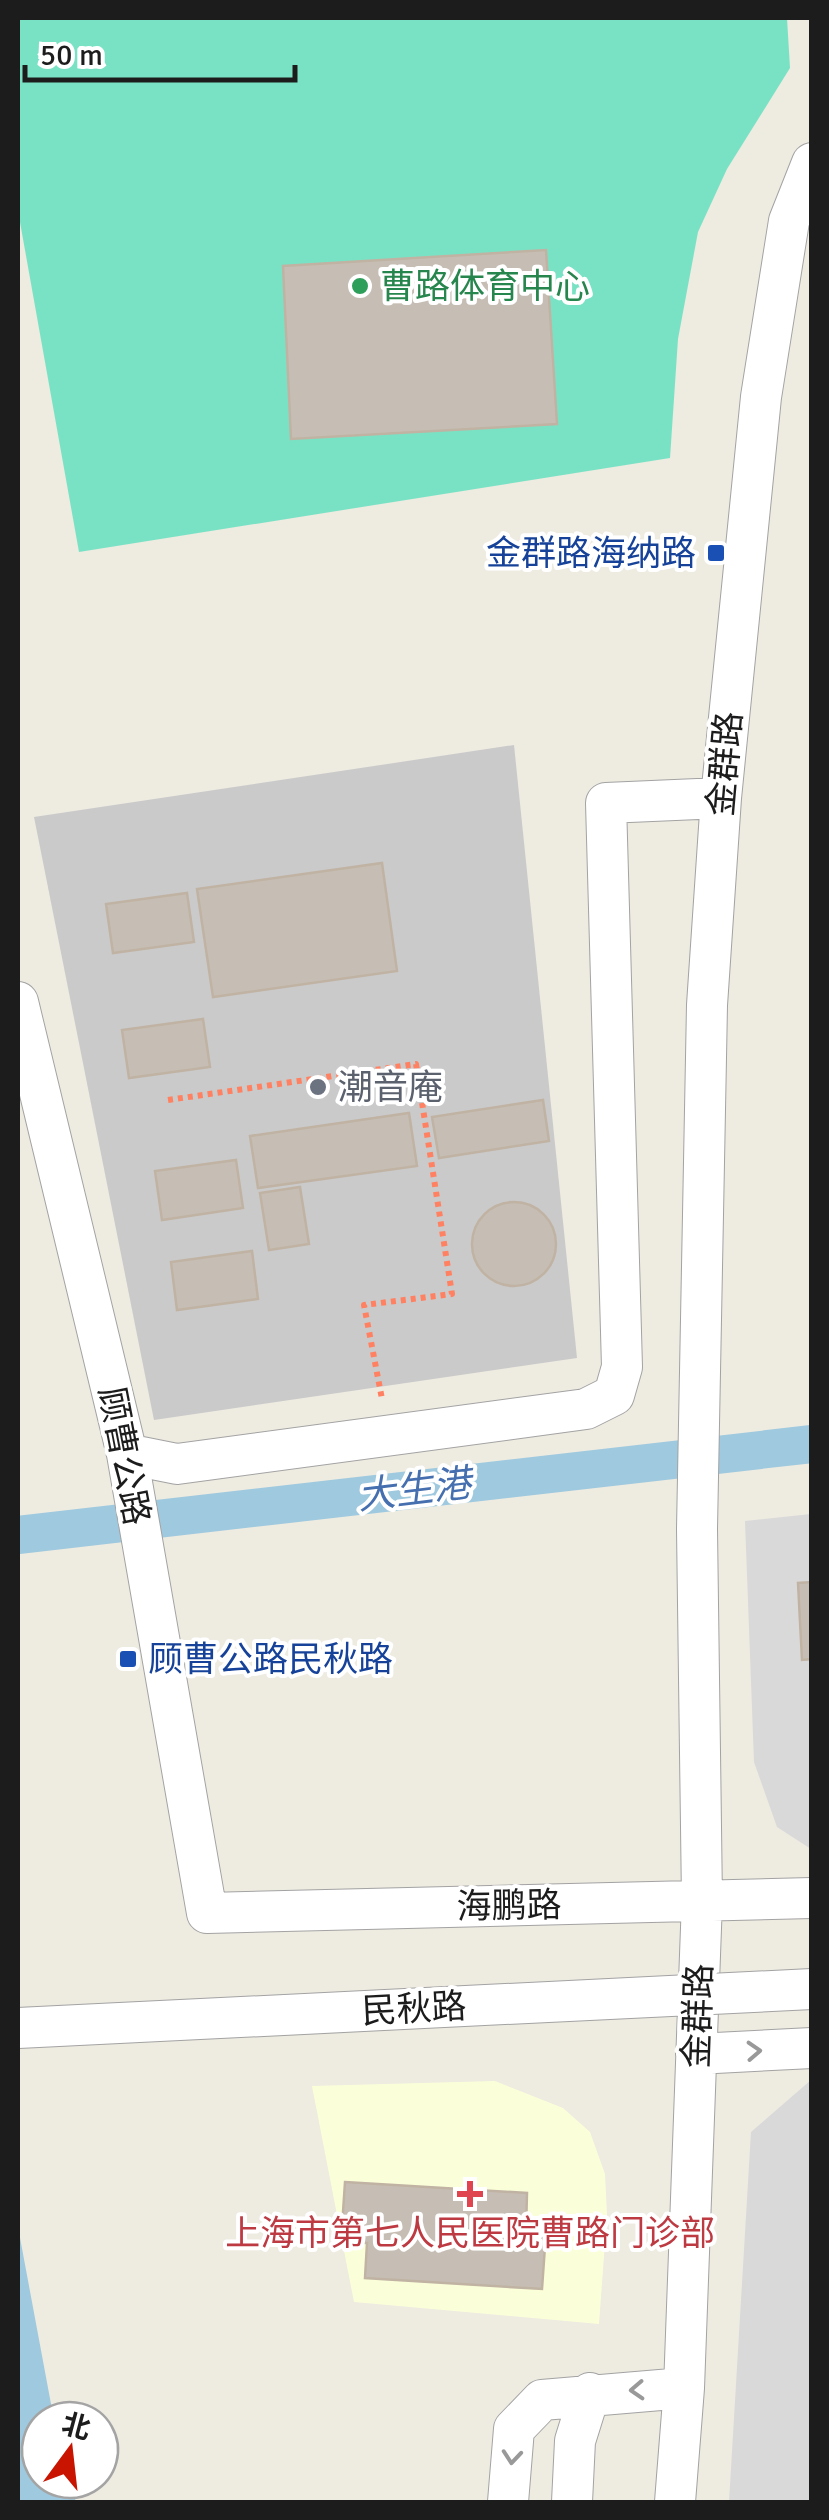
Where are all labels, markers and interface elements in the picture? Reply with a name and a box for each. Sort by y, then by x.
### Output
scale bar [25,20,295,82]
text: 50 m [40,37,103,74]
place label: 曹路体育中心 [380,265,590,308]
marker: 曹路体育中心 [349,275,371,297]
place label: 金群路海纳路 [486,532,696,575]
marker: 金群路海纳路 [705,542,727,564]
street label: 金群路 [699,710,751,818]
place label: 潮音庵 [338,1066,443,1109]
marker: 潮音庵 [307,1076,329,1098]
street label: 顾曹公路 [90,1383,158,1529]
water label: 大生港 [355,1459,478,1520]
place label: 顾曹公路民秋路 [148,1638,393,1681]
marker: 顾曹公路民秋路 [117,1648,139,1670]
street label: 海鹏路 [456,1884,562,1928]
street label: 金群路 [675,1963,721,2069]
street label: 民秋路 [360,1985,468,2033]
one-way arrow [746,2041,762,2062]
marker: 上海市第七人民医院曹路门诊部 [457,2181,483,2207]
place label: 上海市第七人民医院曹路门诊部 [225,2212,715,2255]
one-way arrow [628,2379,644,2400]
north arrow [20,2400,120,2500]
text: 北 [58,2407,94,2447]
one-way arrow [501,2449,523,2465]

